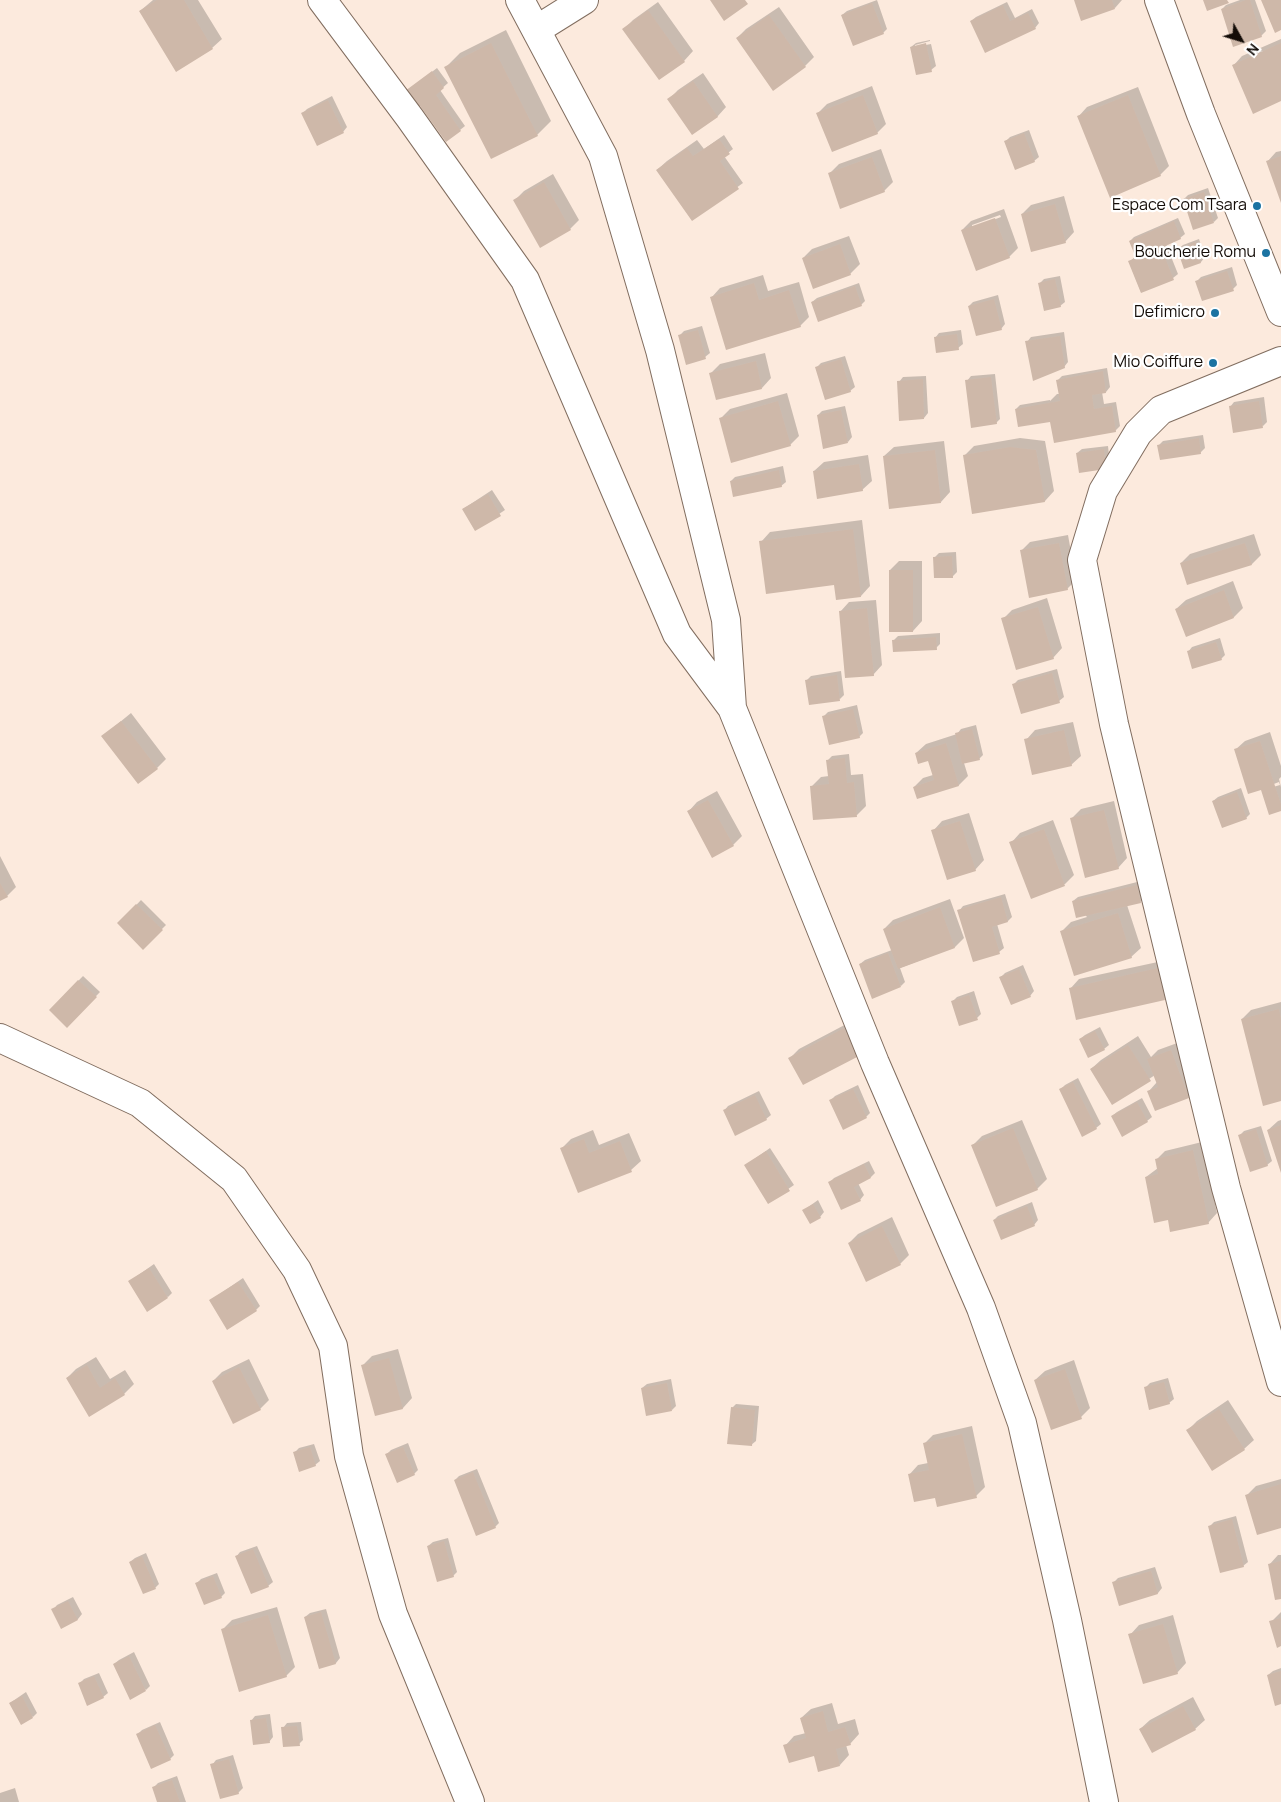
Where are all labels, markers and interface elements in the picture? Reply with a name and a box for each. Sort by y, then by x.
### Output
north arrow [1216,15,1266,65]
text: N [1242,40,1264,60]
place label: Espace Com Tsara [1112,196,1247,216]
marker: Espace Com Tsara [1251,200,1263,212]
place label: Boucherie Romu [1135,243,1256,263]
marker: Boucherie Romu [1260,247,1272,259]
place label: Defimicro [1134,303,1205,323]
marker: Defimicro [1209,307,1221,319]
place label: Mio Coiffure [1113,353,1203,373]
marker: Mio Coiffure [1207,357,1219,369]

